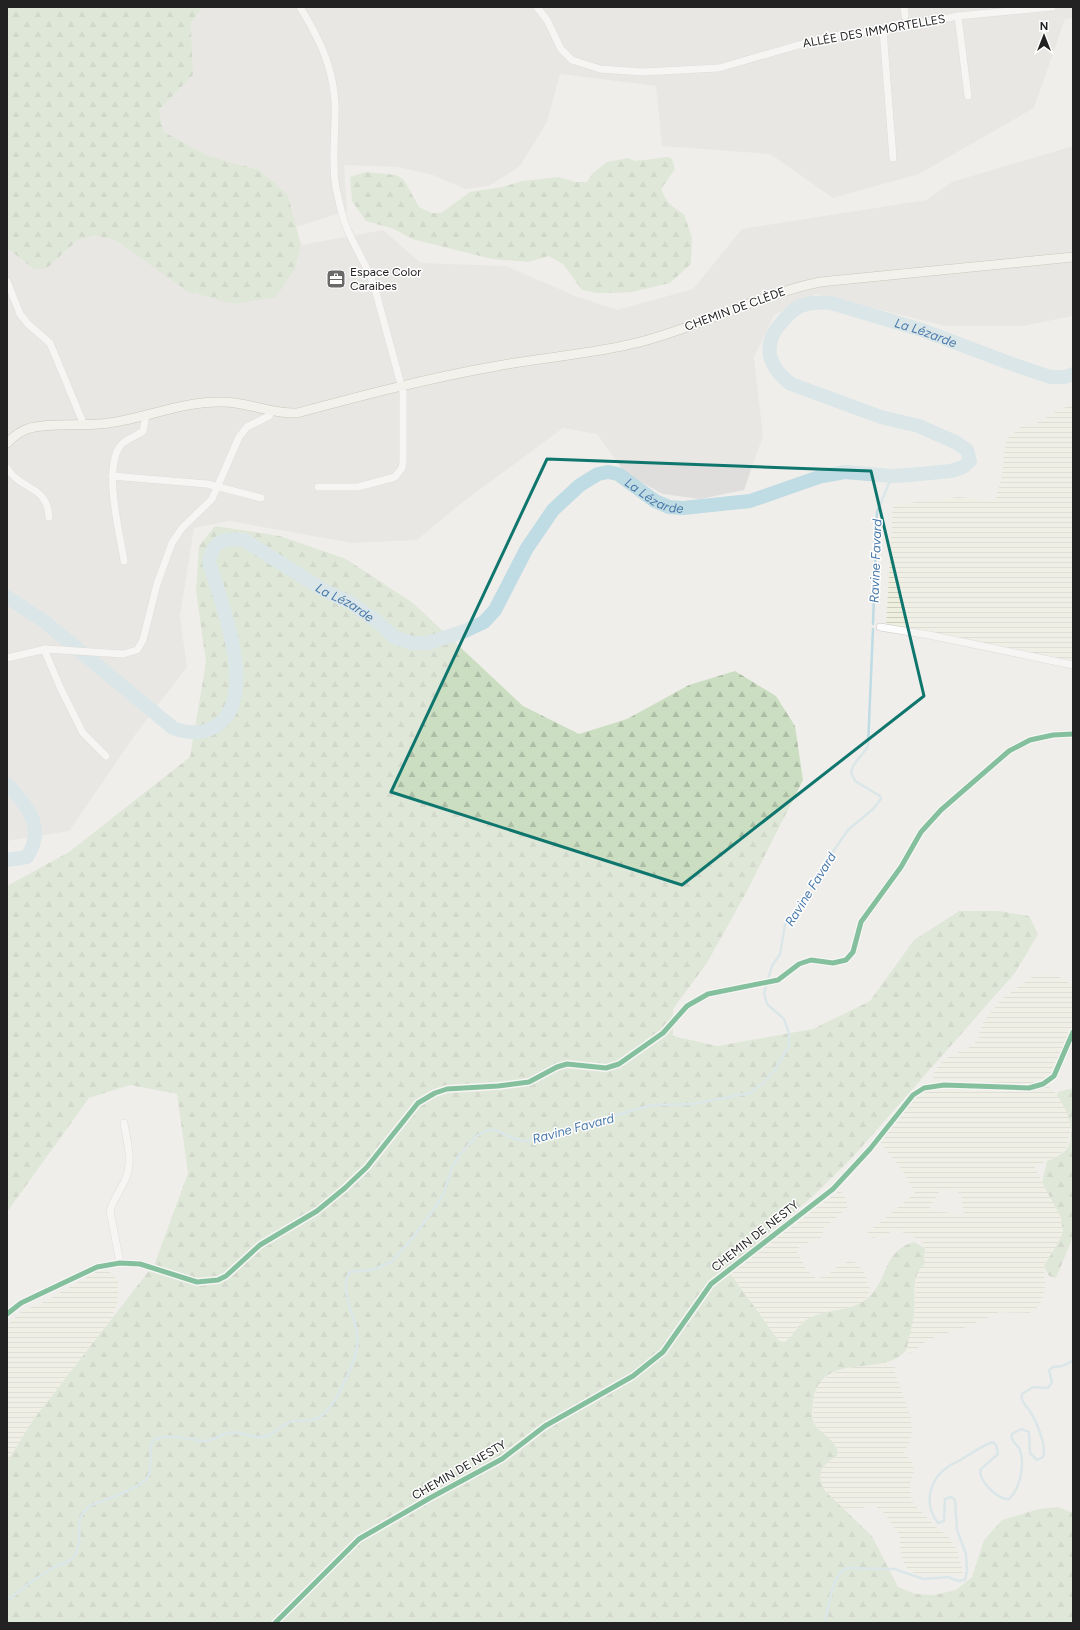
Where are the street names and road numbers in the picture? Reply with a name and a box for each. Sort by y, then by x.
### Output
street label: ALLÉE DES IMMORTELLES [802,12,946,50]
street label: CHEMIN DE CLÈDE [683,284,787,334]
street label: CHEMIN DE NESTY [709,1197,802,1274]
street label: CHEMIN DE NESTY [409,1437,509,1503]

